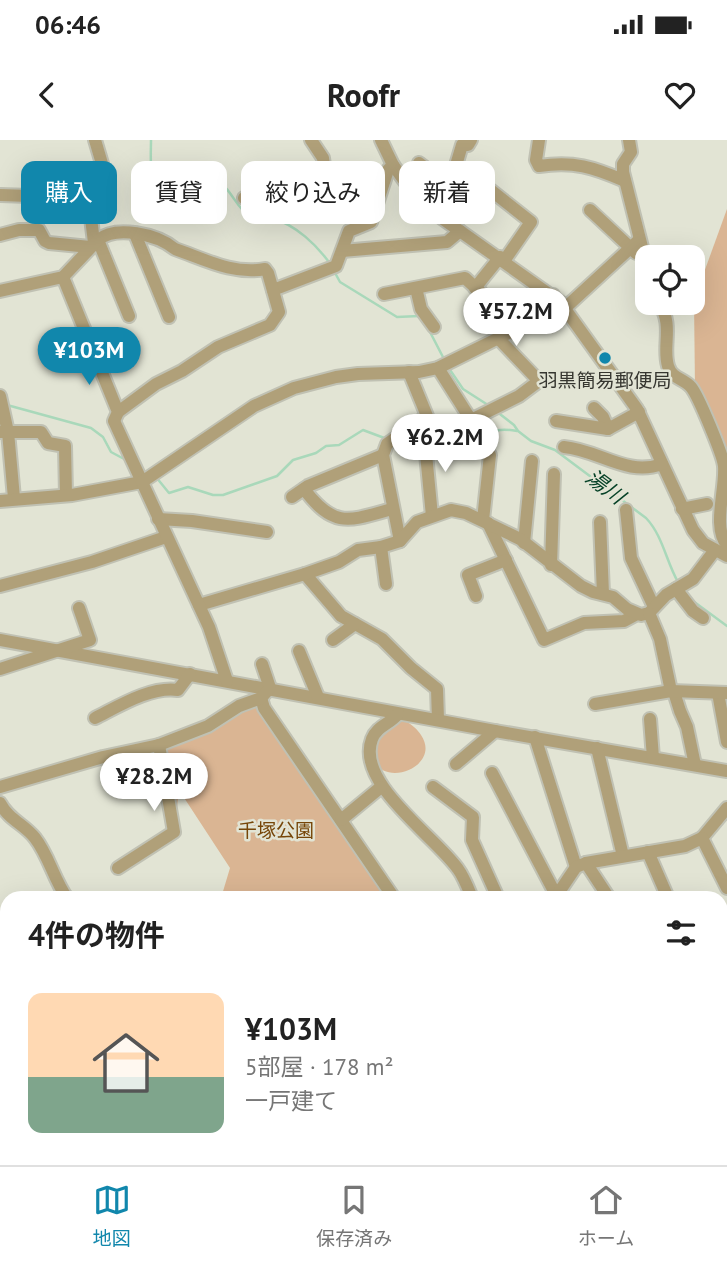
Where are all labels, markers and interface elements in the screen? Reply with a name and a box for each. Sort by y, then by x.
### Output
text: 06:46 [35,8,101,41]
text: Roofr [327,74,400,116]
icon: back [28,76,66,114]
icon: heart [661,76,699,114]
chip: 購入 [21,161,117,224]
chip: 賃貸 [131,161,227,224]
chip: 絞り込み [241,161,385,224]
chip: 新着 [399,161,495,224]
map controls [635,245,705,315]
button: locate [635,245,705,315]
pin: ¥57.2M [459,288,573,348]
text: ¥57.2M [479,296,553,325]
pin: ¥103M [40,328,138,387]
text: ¥103M [54,335,124,364]
marker: 羽黒簡易郵便局 [597,350,613,366]
place label: 羽黒簡易郵便局 [538,368,672,392]
pin: ¥62.2M [388,414,502,474]
text: ¥62.2M [407,422,483,451]
water label: 湯川 [580,463,632,511]
pin: ¥28.2M [97,754,211,813]
text: ¥28.2M [116,761,192,790]
park label: 千塚公園 [238,818,314,842]
icon: filters [662,914,700,952]
text: 4件の物件 [28,915,165,954]
text: ¥103M [245,1009,337,1048]
icon: home [84,1021,168,1105]
text: 5部屋 · 178 m² [245,1052,393,1081]
text: 一戸建て [245,1086,337,1115]
tab: 地図 [93,1181,131,1250]
tab: 保存済み [316,1181,392,1250]
tab: ホーム [578,1181,634,1250]

